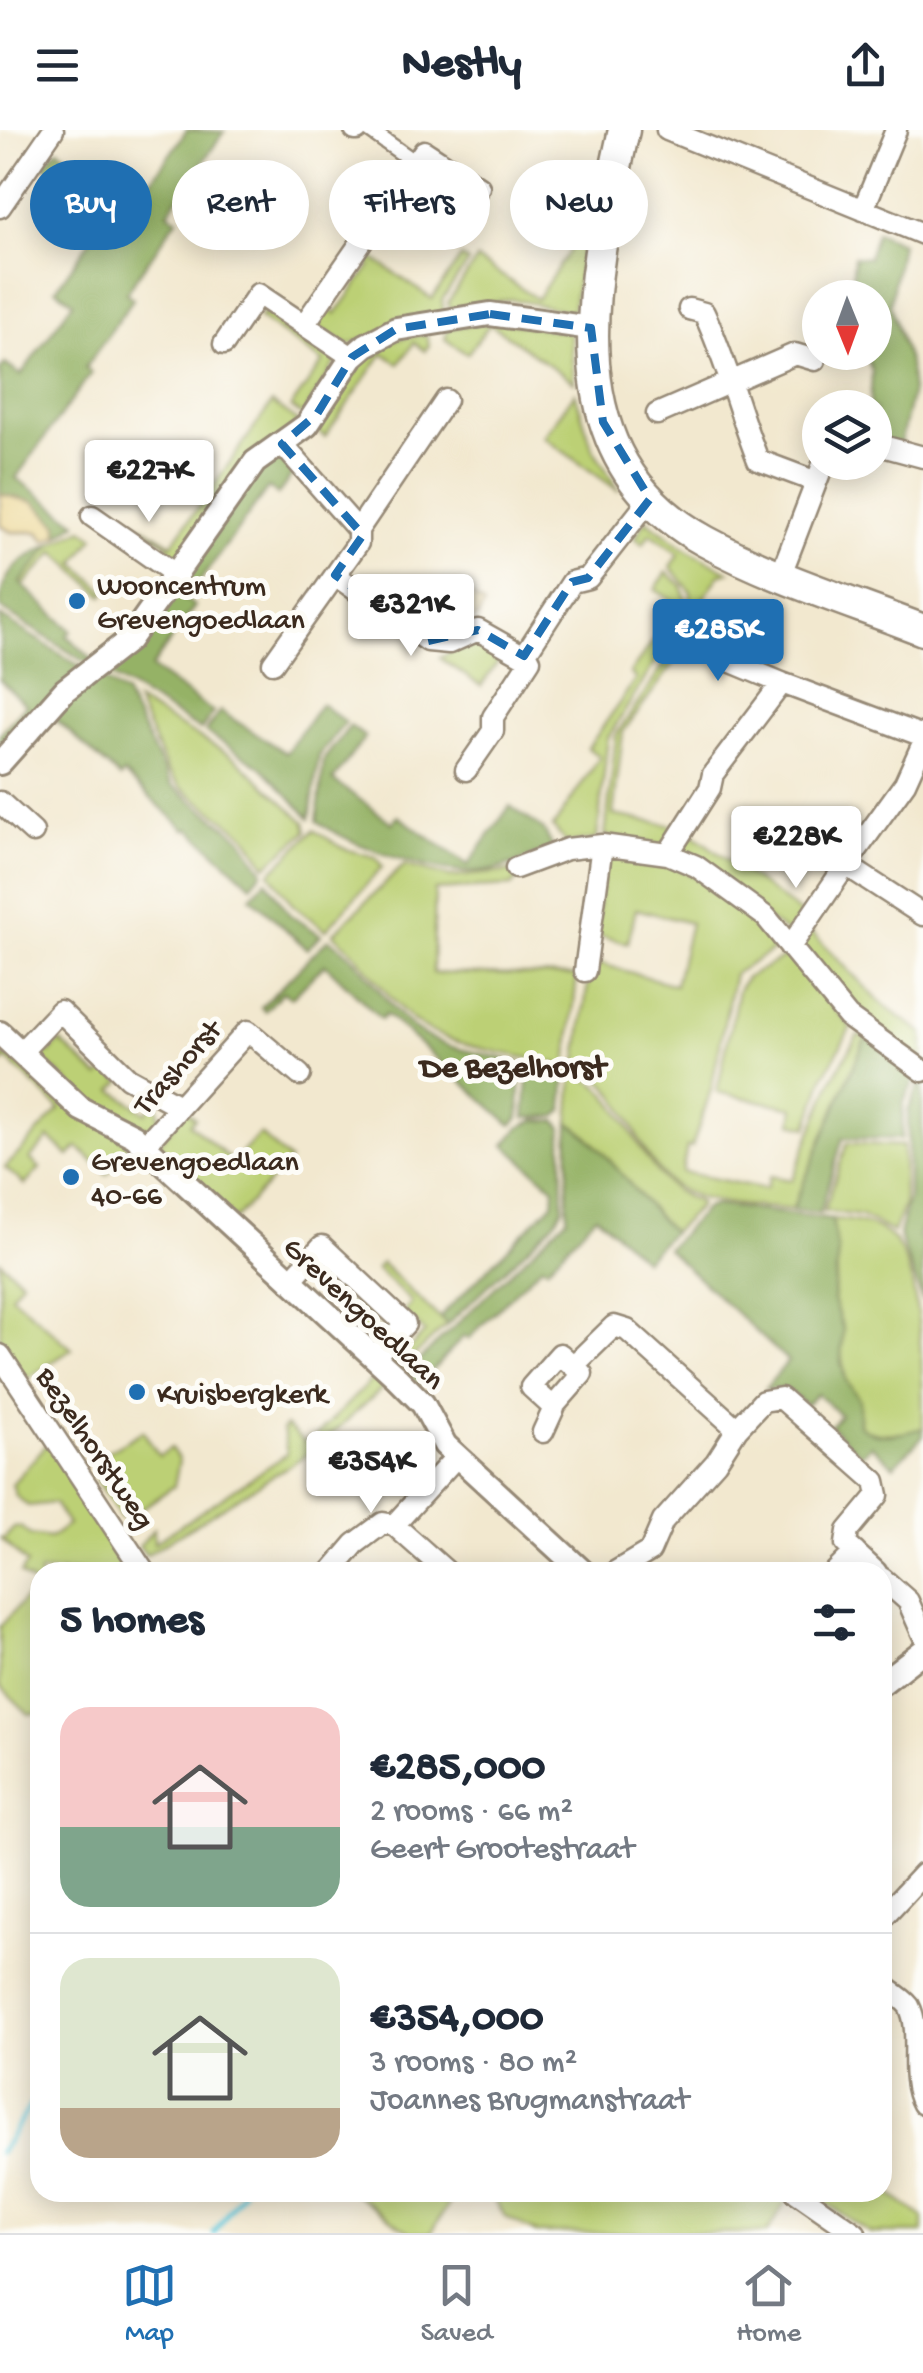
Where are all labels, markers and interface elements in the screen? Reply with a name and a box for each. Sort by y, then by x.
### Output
icon: menu [30,38,85,93]
icon: share [838,38,893,93]
text: Nestly [402,39,521,92]
chip: Buy [30,160,152,250]
chip: Rent [172,160,309,250]
chip: Filters [329,160,490,250]
chip: New [510,160,648,250]
north arrow [802,280,892,370]
map controls [802,280,892,480]
button: layers [802,390,892,480]
pin: €227K [79,440,219,525]
text: €227K [107,453,191,491]
place label: Wooncentrum Grevengoedlaan [97,571,305,640]
pin: €321K [341,574,481,659]
text: €321K [370,587,452,625]
marker: Wooncentrum Grevengoedlaan [66,590,88,612]
pin: €285K [648,599,788,684]
text: €285K [675,612,761,650]
pin: €228K [726,806,866,891]
text: €228K [753,819,839,857]
street label: Trashorst [126,1012,233,1125]
district label: De Bezelhorst [417,1051,609,1089]
place label: Grevengoedlaan 40-66 [91,1147,299,1216]
marker: Grevengoedlaan 40-66 [60,1166,82,1188]
street label: Grevengoedlaan [274,1232,450,1399]
street label: Bezelhorstweg [26,1361,160,1537]
place label: Kruisbergkerk [157,1379,330,1414]
marker: Kruisbergkerk [126,1381,148,1403]
pin: €354K [301,1431,441,1516]
text: €354K [328,1444,414,1482]
icon: filters [807,1595,862,1650]
text: 5 homes [60,1598,203,1647]
text: €285,000 [370,1745,545,1794]
icon: home [140,1747,260,1867]
text: 2 rooms · 66 m² [370,1794,573,1832]
text: Geert Grootestraat [370,1832,634,1870]
text: €354,000 [370,1996,544,2045]
icon: home [140,1998,260,2118]
text: 3 rooms · 80 m² [370,2045,577,2083]
text: Joannes Brugmanstraat [370,2083,689,2121]
tab: Map [122,2258,177,2351]
tab: Saved [421,2258,492,2351]
tab: Home [736,2258,801,2351]

